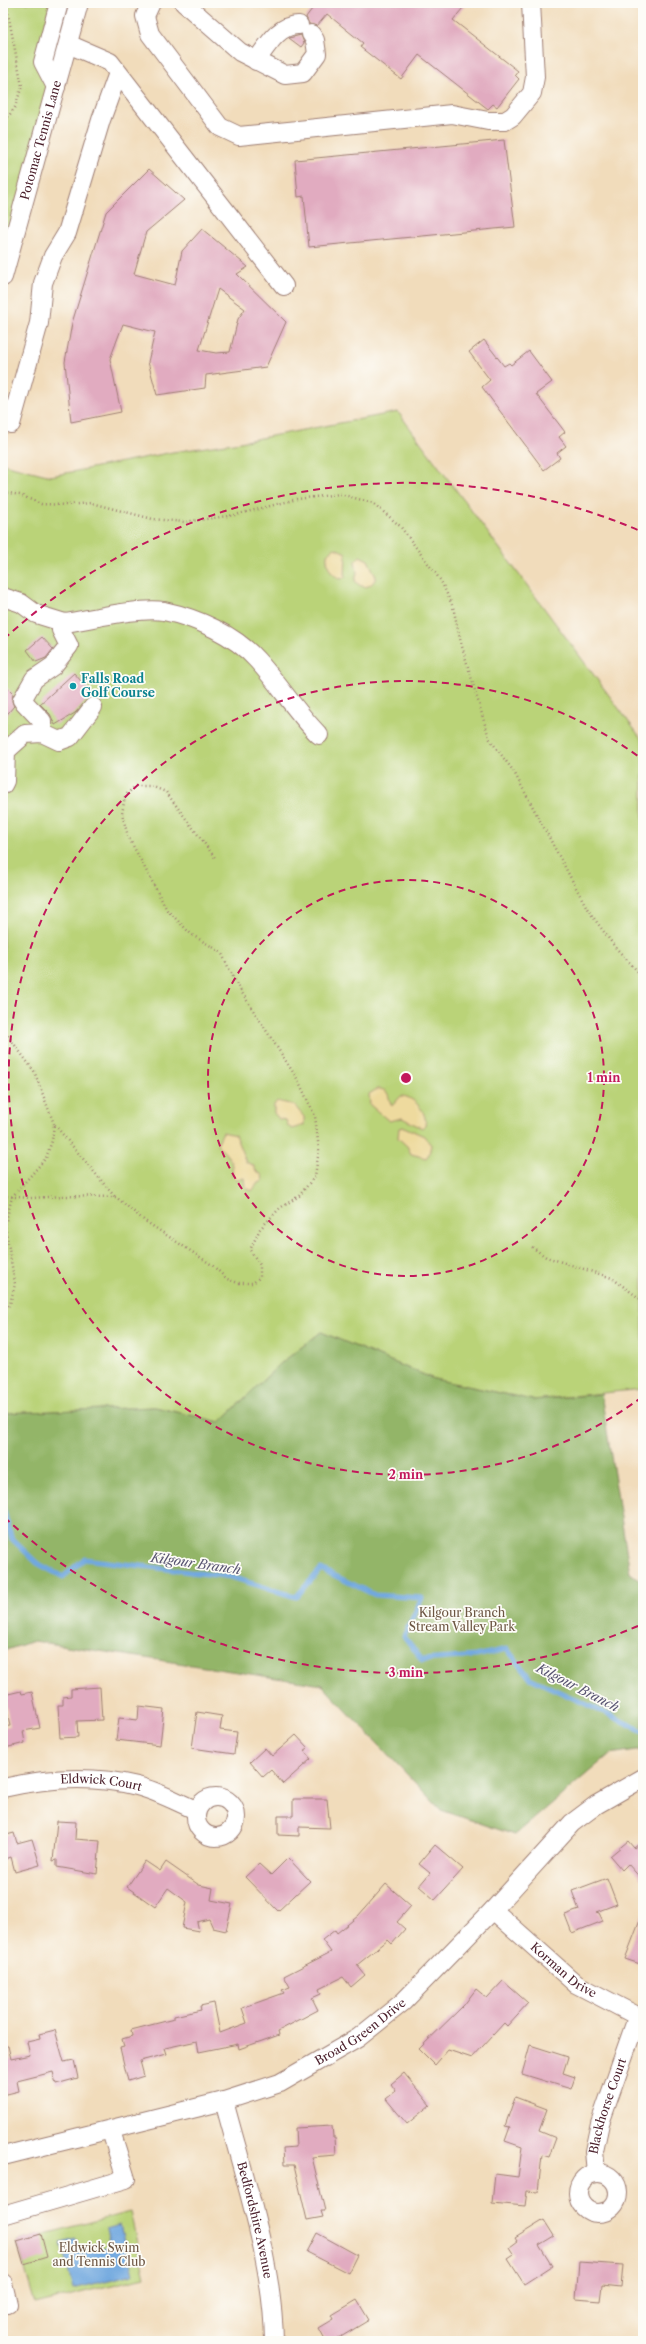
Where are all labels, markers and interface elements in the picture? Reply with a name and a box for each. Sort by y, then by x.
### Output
street label: Potomac Tennis Lane [17,78,64,202]
place label: Falls Road Golf Course [81,671,155,700]
marker: Falls Road Golf Course [68,681,78,691]
text: 1 min [588,1070,621,1085]
centre of rings [399,1071,413,1085]
text: 2 min [389,1467,424,1482]
water label: Kilgour Branch [149,1549,242,1577]
park label: Kilgour Branch Stream Valley Park [409,1605,516,1634]
water label: Kilgour Branch [533,1659,622,1715]
text: 3 min [389,1665,424,1680]
street label: Eldwick Court [60,1771,145,1794]
street label: Korman Drive [528,1939,600,2001]
street label: Broad Green Drive [312,1995,409,2068]
street label: Blackhorse Court [586,2055,630,2155]
street label: Bedfordshire Avenue [234,2160,276,2280]
park label: Eldwick Swim and Tennis Club [52,2240,146,2269]

